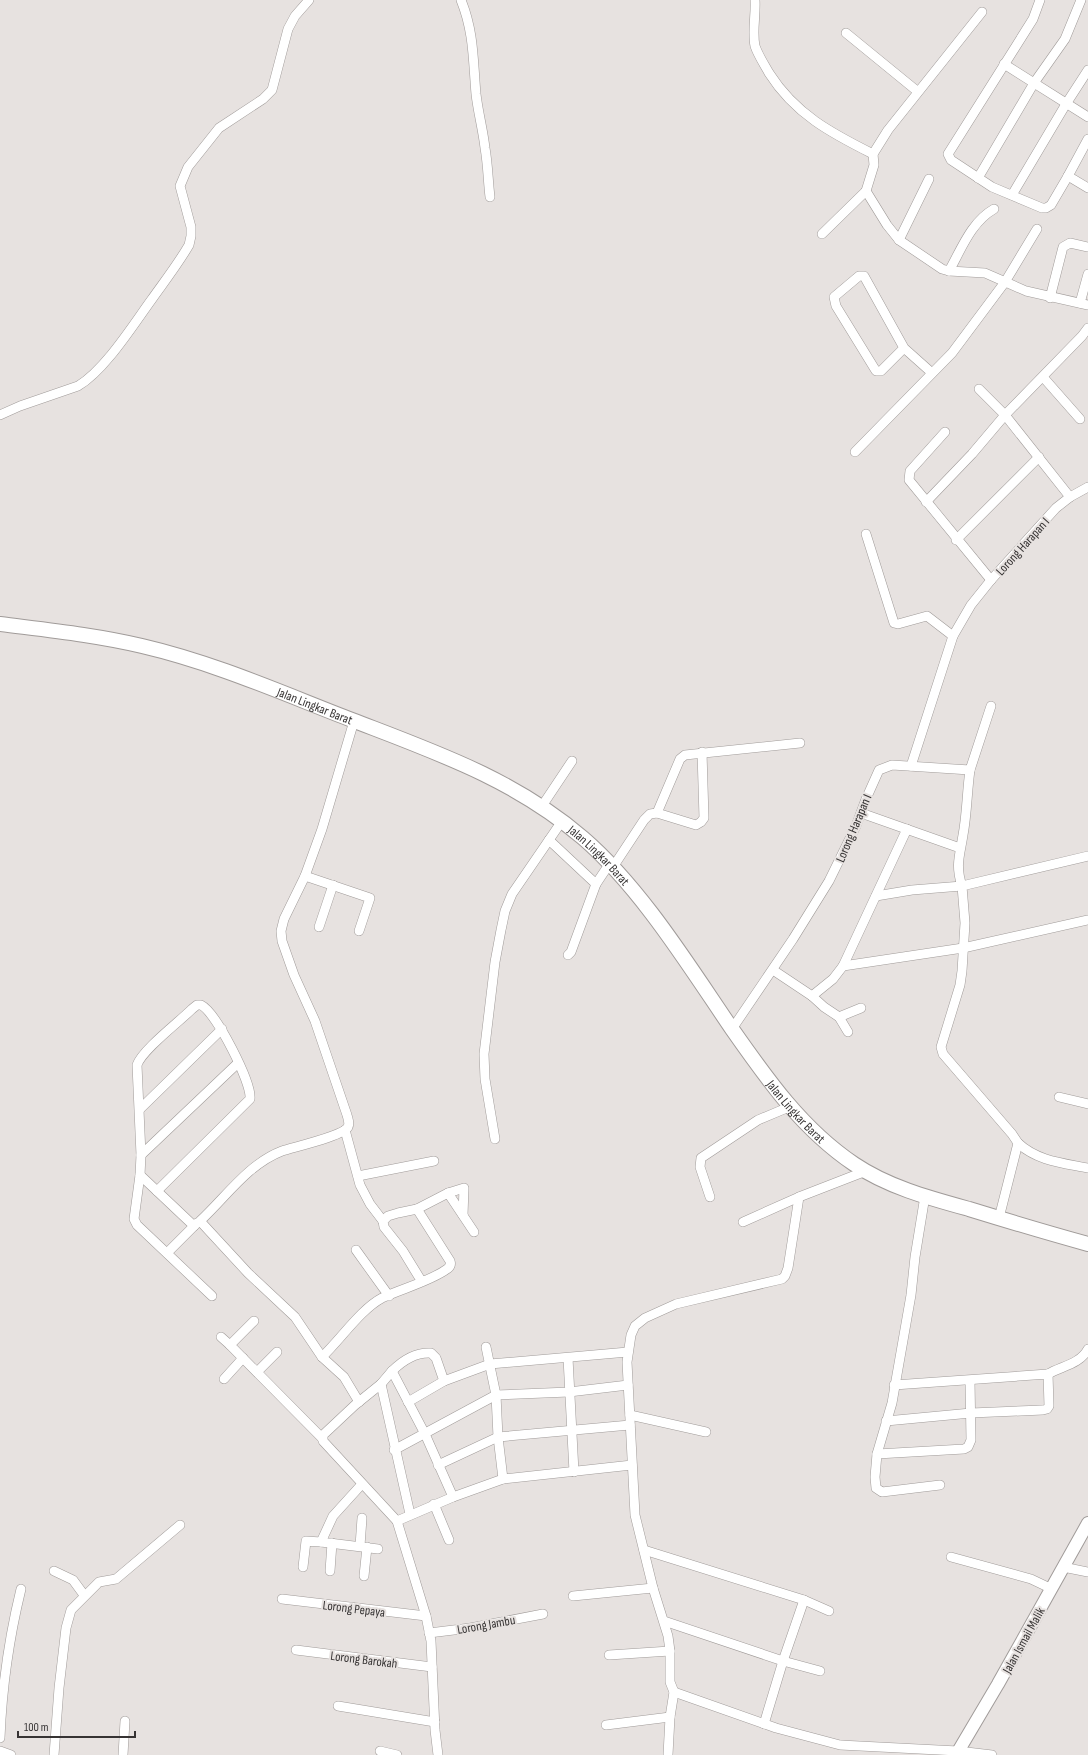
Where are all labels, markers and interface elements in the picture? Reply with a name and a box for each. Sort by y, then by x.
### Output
street label: Lorong Harapan I [993,514,1053,579]
street label: Jalan Lingkar Barat [274,684,355,729]
street label: Lorong Harapan I [832,792,875,865]
street label: Jalan Lingkar Barat [564,821,633,889]
street label: Jalan Lingkar Barat [762,1076,828,1147]
street label: Lorong Pepaya [322,1597,386,1621]
street label: Jalan Ismail Malik [999,1605,1049,1677]
street label: Lorong Jambu [456,1612,516,1638]
street label: Lorong Barokah [330,1648,398,1672]
scale bar [18,1713,135,1739]
text: 100 m [24,1720,49,1735]

